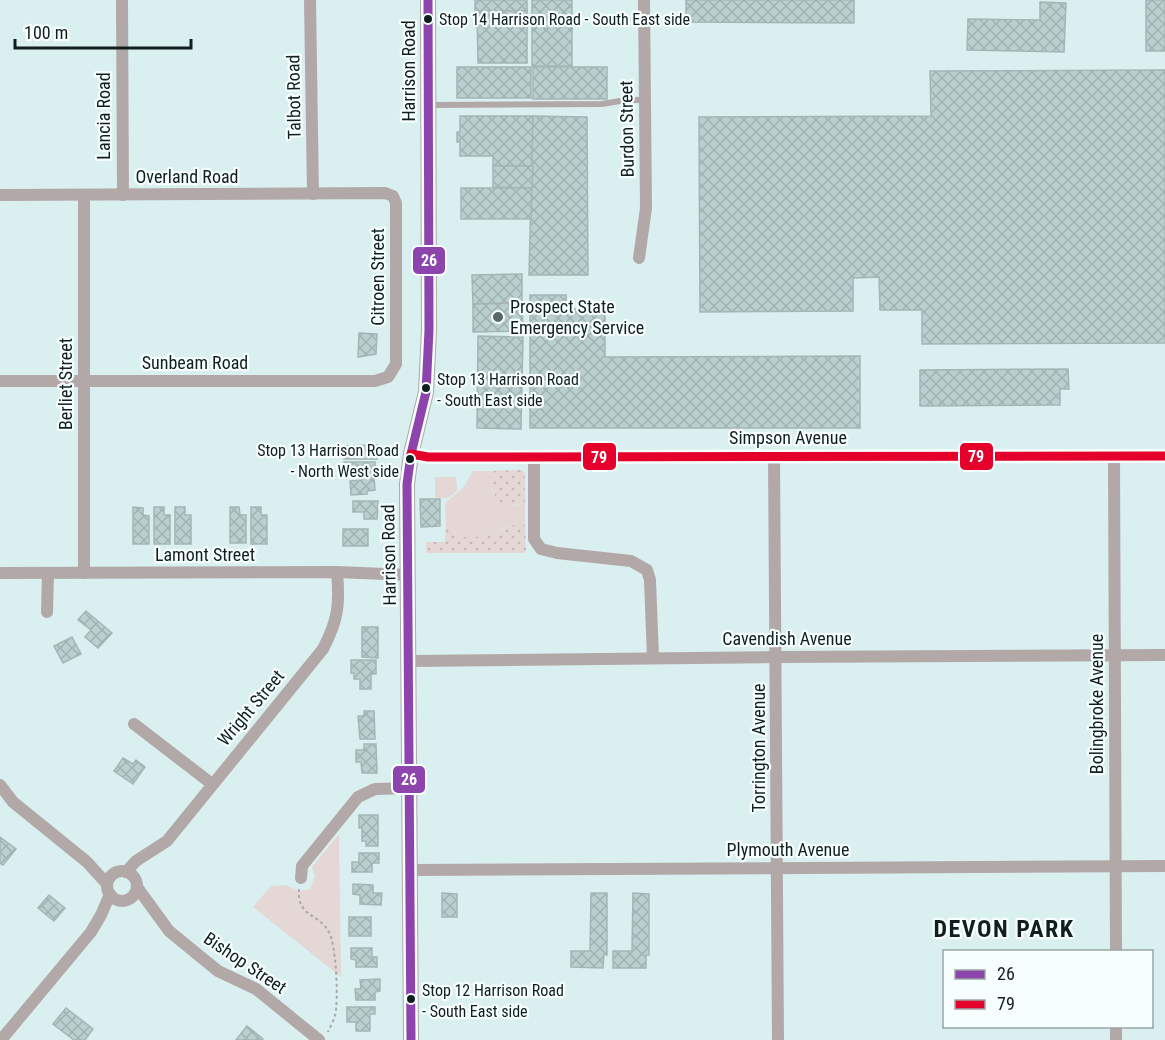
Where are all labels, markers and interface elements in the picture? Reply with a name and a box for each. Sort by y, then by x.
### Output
place label: Stop 14 Harrison Road - South East side [439,10,690,29]
scale bar [15,12,190,50]
marker: Stop 14 Harrison Road - South East side [422,13,434,25]
street label: Harrison Road [398,20,419,122]
text: 100 m [24,22,68,43]
street label: Talbot Road [282,55,305,140]
street label: Lancia Road [93,72,114,160]
street label: Burdon Street [615,80,638,178]
street label: Overland Road [136,166,239,187]
street label: Citroen Street [367,228,388,326]
line badge: 26 [412,246,446,275]
text: 26 [421,251,437,270]
place label: Prospect State Emergency Service [510,296,644,338]
marker: Prospect State Emergency Service [491,310,505,324]
street label: Berliet Street [55,338,76,430]
street label: Sunbeam Road [142,352,248,373]
place label: Stop 13 Harrison Road - South East side [437,370,579,410]
marker: Stop 13 Harrison Road - South East side [420,382,432,394]
street label: Simpson Avenue [729,427,847,448]
place label: Stop 13 Harrison Road - North West side [257,441,399,481]
line badge: 79 [582,442,617,471]
line badge: 79 [959,442,994,471]
text: 79 [968,447,984,466]
text: 79 [591,448,607,467]
marker: Stop 13 Harrison Road - North West side [404,453,416,465]
street label: Harrison Road [377,504,400,606]
street label: Lamont Street [155,544,255,565]
street label: Cavendish Avenue [722,628,852,649]
street label: Bolingbroke Avenue [1086,634,1107,774]
street label: Wright Street [213,666,288,750]
street label: Torrington Avenue [748,683,769,813]
line badge: 26 [392,765,426,794]
text: 26 [401,770,417,789]
street label: Plymouth Avenue [727,839,849,860]
district label: DEVON PARK [933,915,1075,943]
street label: Bishop Street [200,927,291,998]
legend [943,950,1153,1028]
text: 26 [997,963,1015,984]
place label: Stop 12 Harrison Road - South East side [422,981,564,1021]
marker: Stop 12 Harrison Road - South East side [405,993,417,1005]
text: 79 [997,993,1015,1014]

